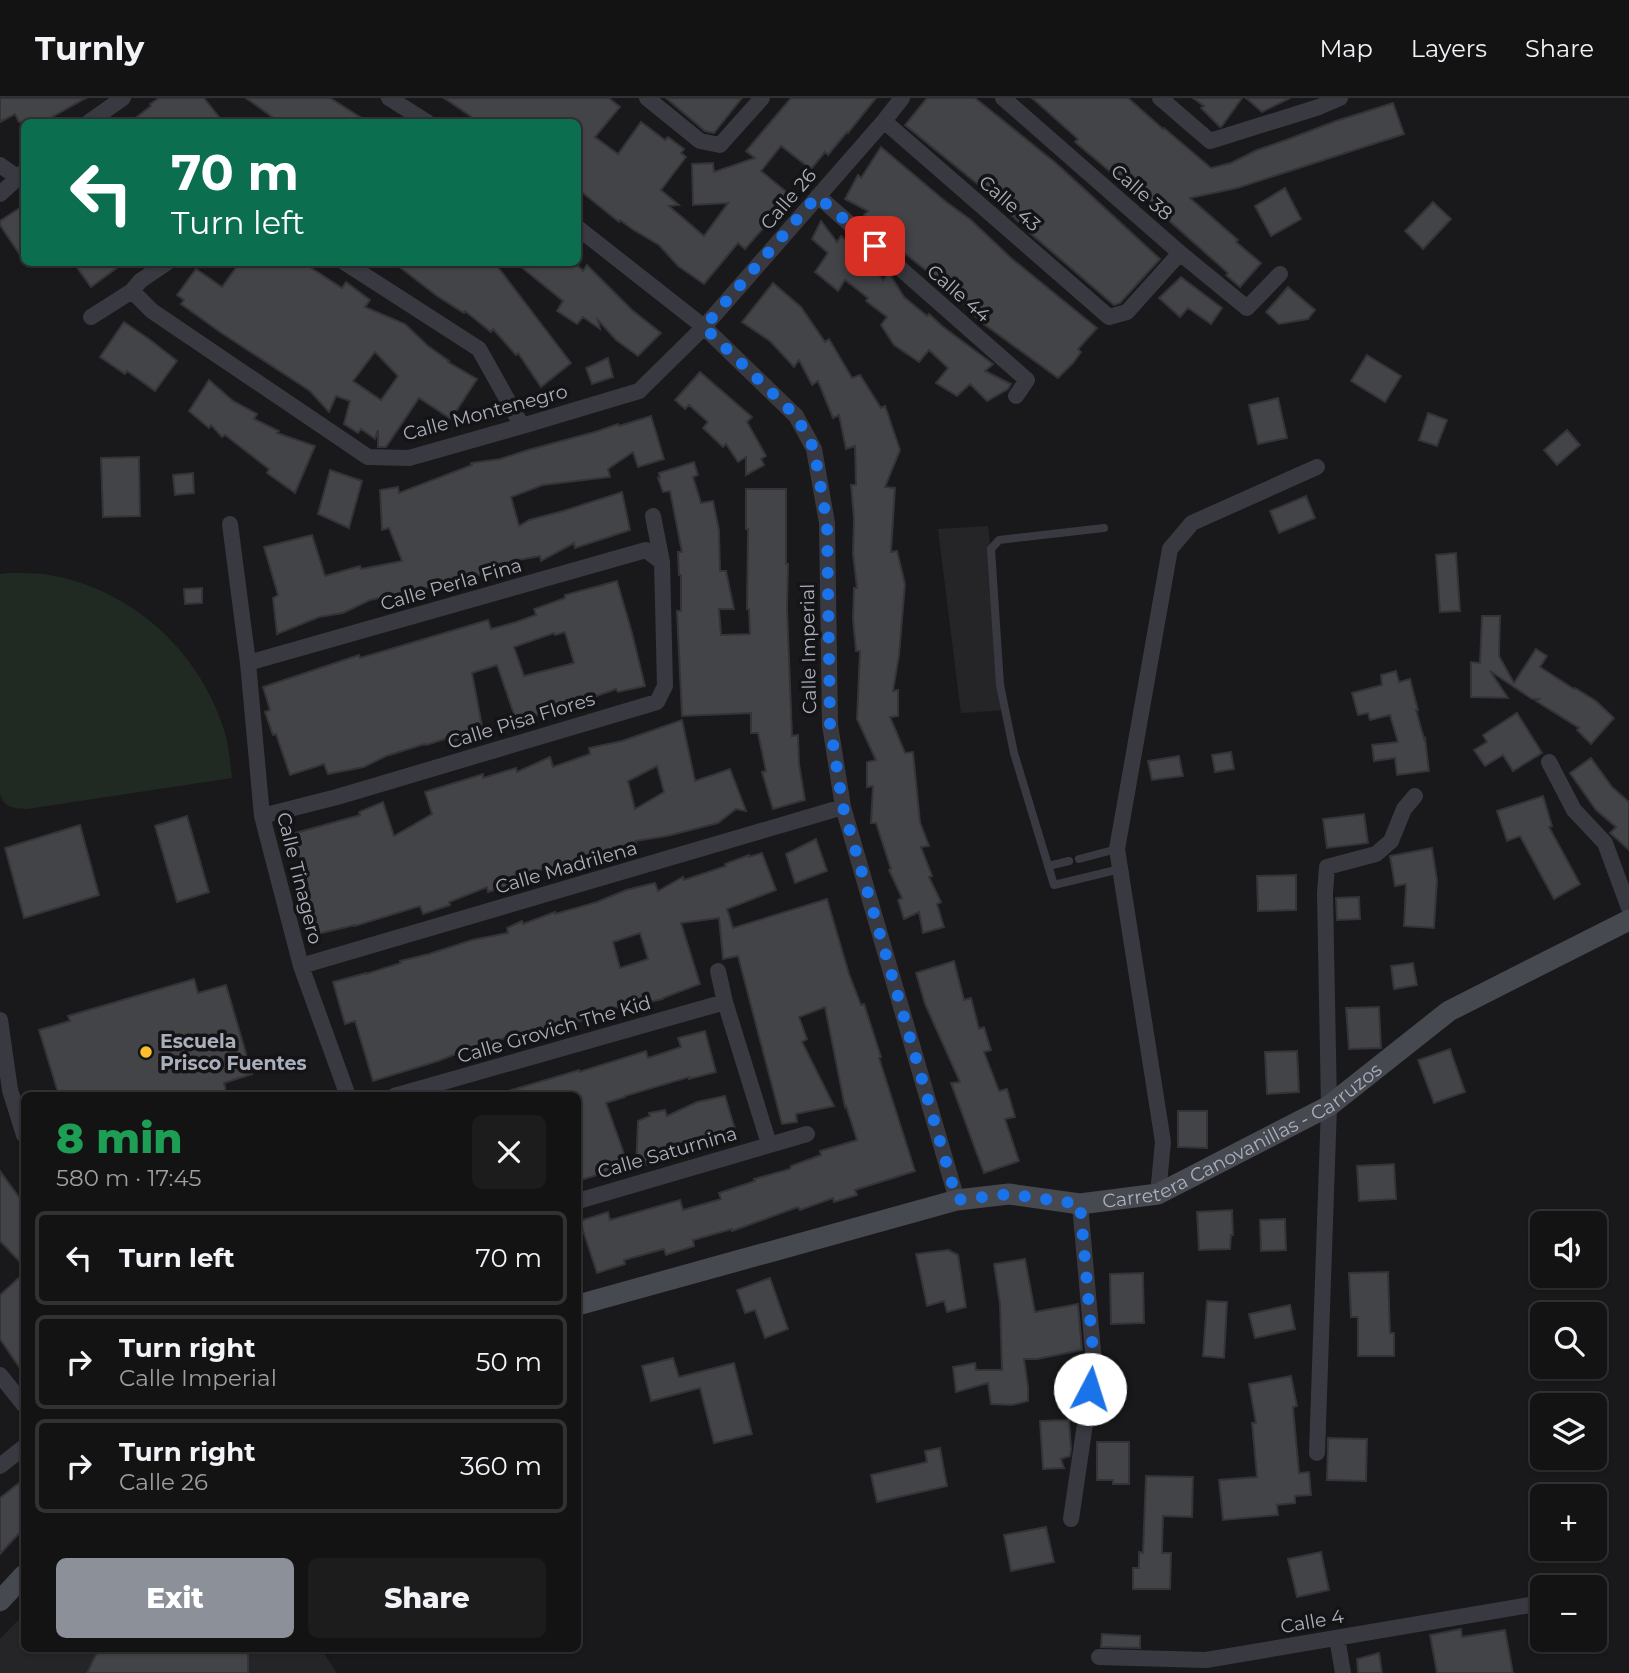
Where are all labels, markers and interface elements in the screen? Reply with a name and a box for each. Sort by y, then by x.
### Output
text: Turnly [35,28,144,68]
text: Map [1319,34,1373,63]
text: Layers [1411,34,1487,63]
text: Share [1525,34,1594,63]
text: 70 m [171,143,299,202]
icon: left [56,147,147,238]
street label: Calle 38 [1106,159,1177,225]
street label: Calle 26 [756,164,821,235]
street label: Calle 43 [974,170,1045,236]
text: Turn left [171,203,305,242]
pin [845,216,905,276]
icon: arrive [856,227,894,265]
street label: Calle 44 [922,260,995,327]
street label: Calle Montenegro [400,379,570,446]
street label: Calle Perla Fina [378,553,525,616]
street label: Calle Imperial [796,584,821,714]
street label: Calle Pisa Flores [445,687,597,754]
street label: Calle Tinagero [272,810,327,947]
street label: Calle Madrilena [492,836,640,899]
street label: Calle Grovich The Kid [455,991,654,1068]
place label: Escuela Prisco Fuentes [160,1030,307,1075]
marker: Escuela Prisco Fuentes [138,1044,154,1060]
street label: Carretera Canovanillas - Carruzos [1101,1058,1386,1213]
text: 8 min [56,1112,183,1164]
button: close [472,1115,546,1189]
street label: Calle Saturnina [595,1122,740,1183]
text: 580 m · 17:45 [56,1164,202,1192]
map controls [1530,1211,1607,1652]
button: sound [1530,1211,1607,1288]
icon: left [60,1239,98,1277]
text: Turn left [119,1242,235,1274]
text: 70 m [476,1242,542,1274]
button: search [1530,1302,1607,1379]
text: Turn right [119,1332,255,1364]
icon: right [60,1343,98,1381]
text: 50 m [476,1346,542,1378]
position arrow [1053,1352,1127,1426]
text: Calle Imperial [119,1364,277,1392]
button: layers [1530,1393,1607,1470]
text: Turn right [119,1436,255,1468]
icon: right [60,1447,98,1485]
text: 360 m [460,1450,542,1482]
text: Calle 26 [119,1468,208,1496]
button: + [1530,1484,1607,1561]
button: Exit [56,1558,294,1638]
button: Share [308,1558,546,1638]
button: − [1530,1575,1607,1652]
street label: Calle 4 [1279,1605,1346,1638]

